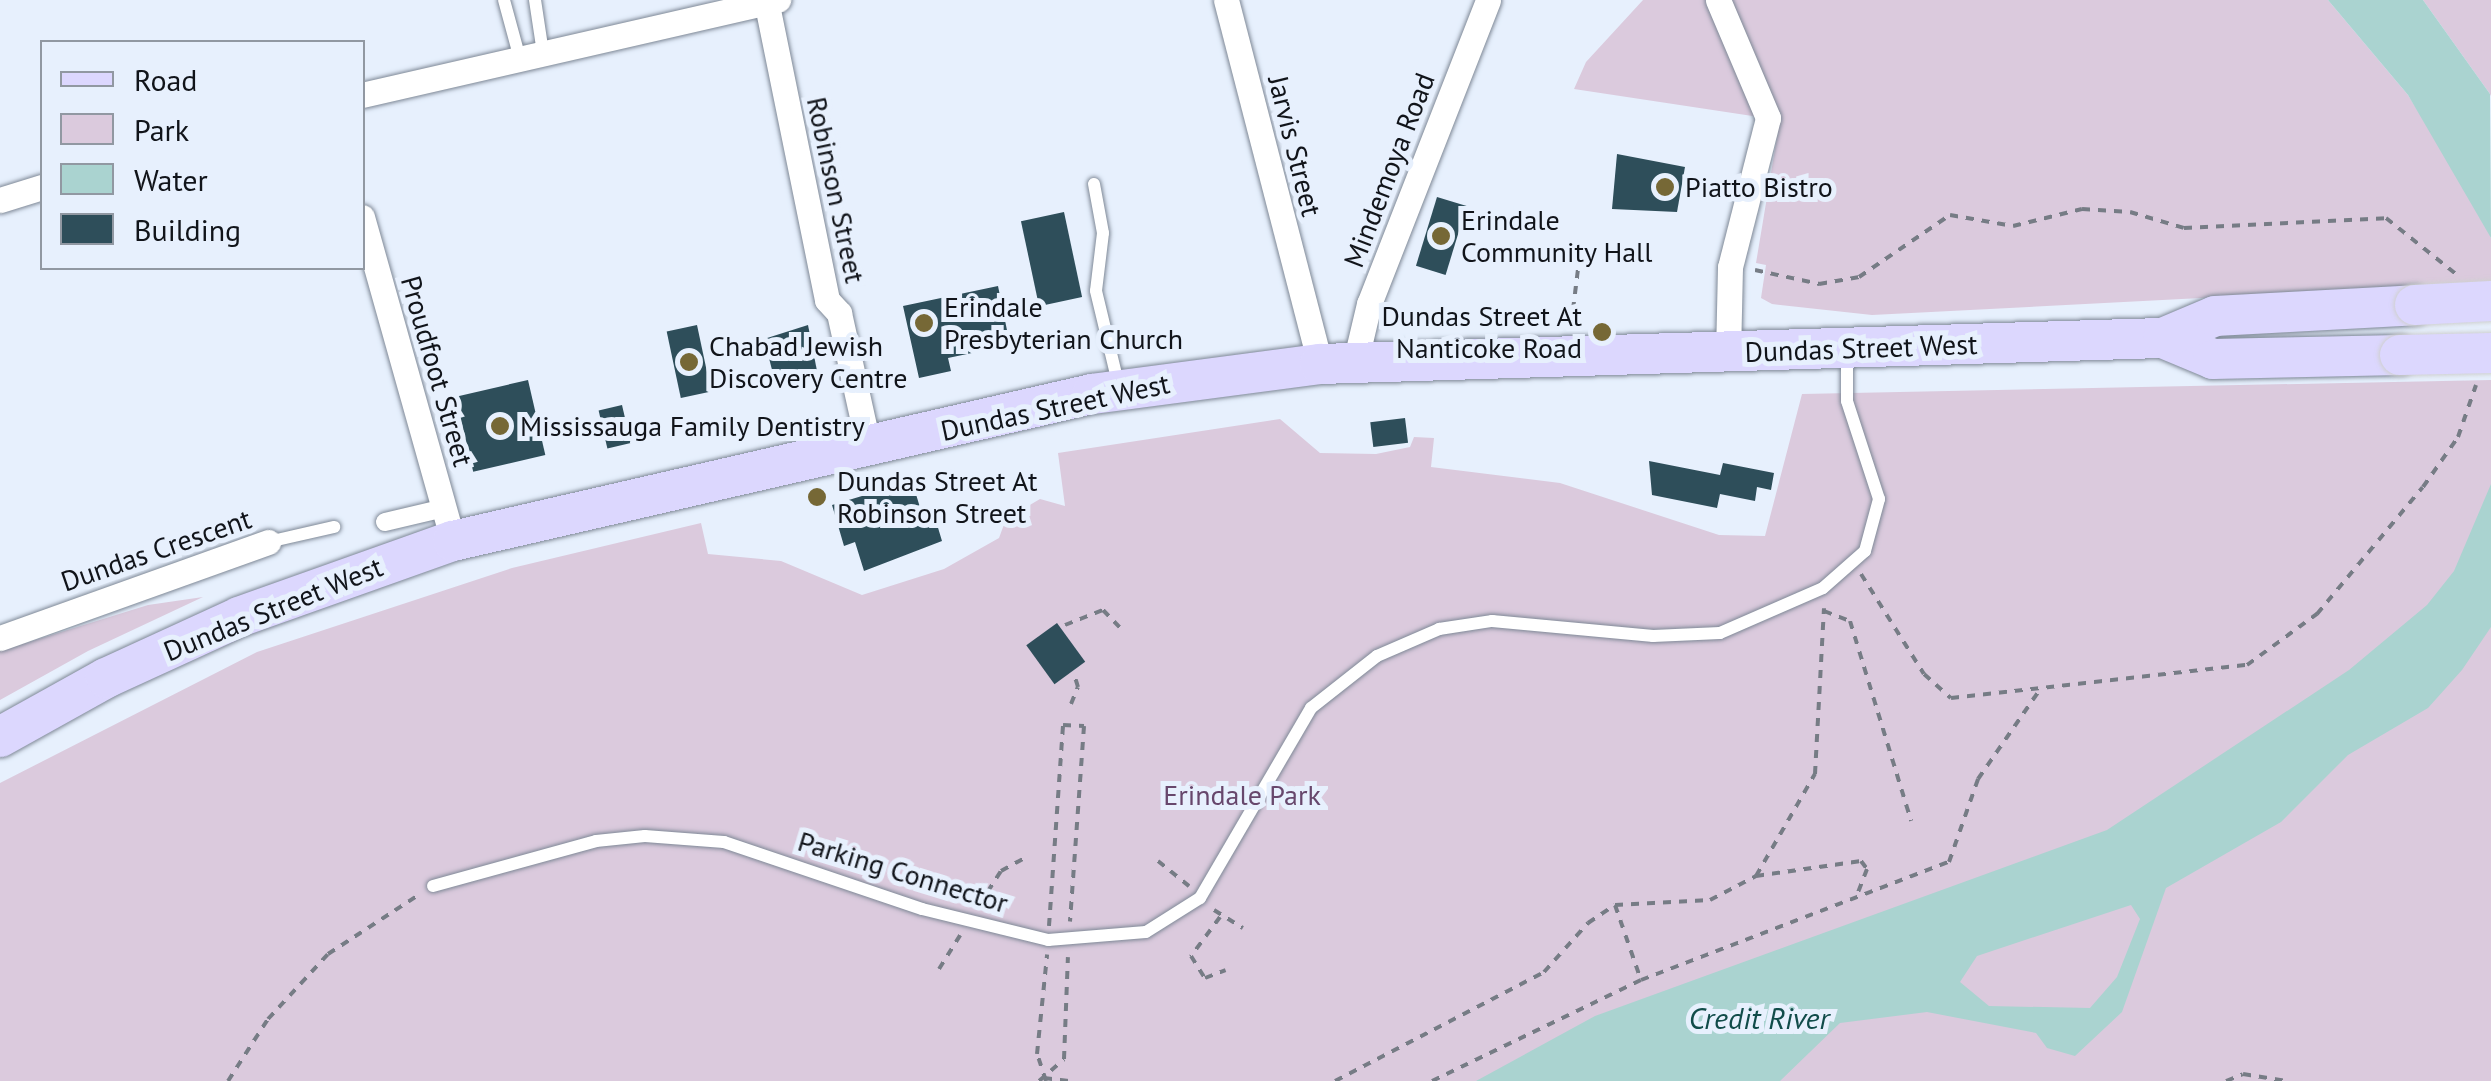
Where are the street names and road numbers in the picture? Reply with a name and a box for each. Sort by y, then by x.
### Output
street label: Mindemoya Road [1337,68,1441,272]
street label: Jarvis Street [1261,72,1329,220]
street label: Robinson Street [800,94,872,286]
street label: Proudfoot Street [394,272,480,470]
street label: Dundas Street West [1744,327,1978,369]
street label: Dundas Street West [937,366,1173,448]
street label: Dundas Crescent [56,502,256,598]
street label: Dundas Street West [158,550,388,668]
street label: Parking Connector [794,824,1012,920]

